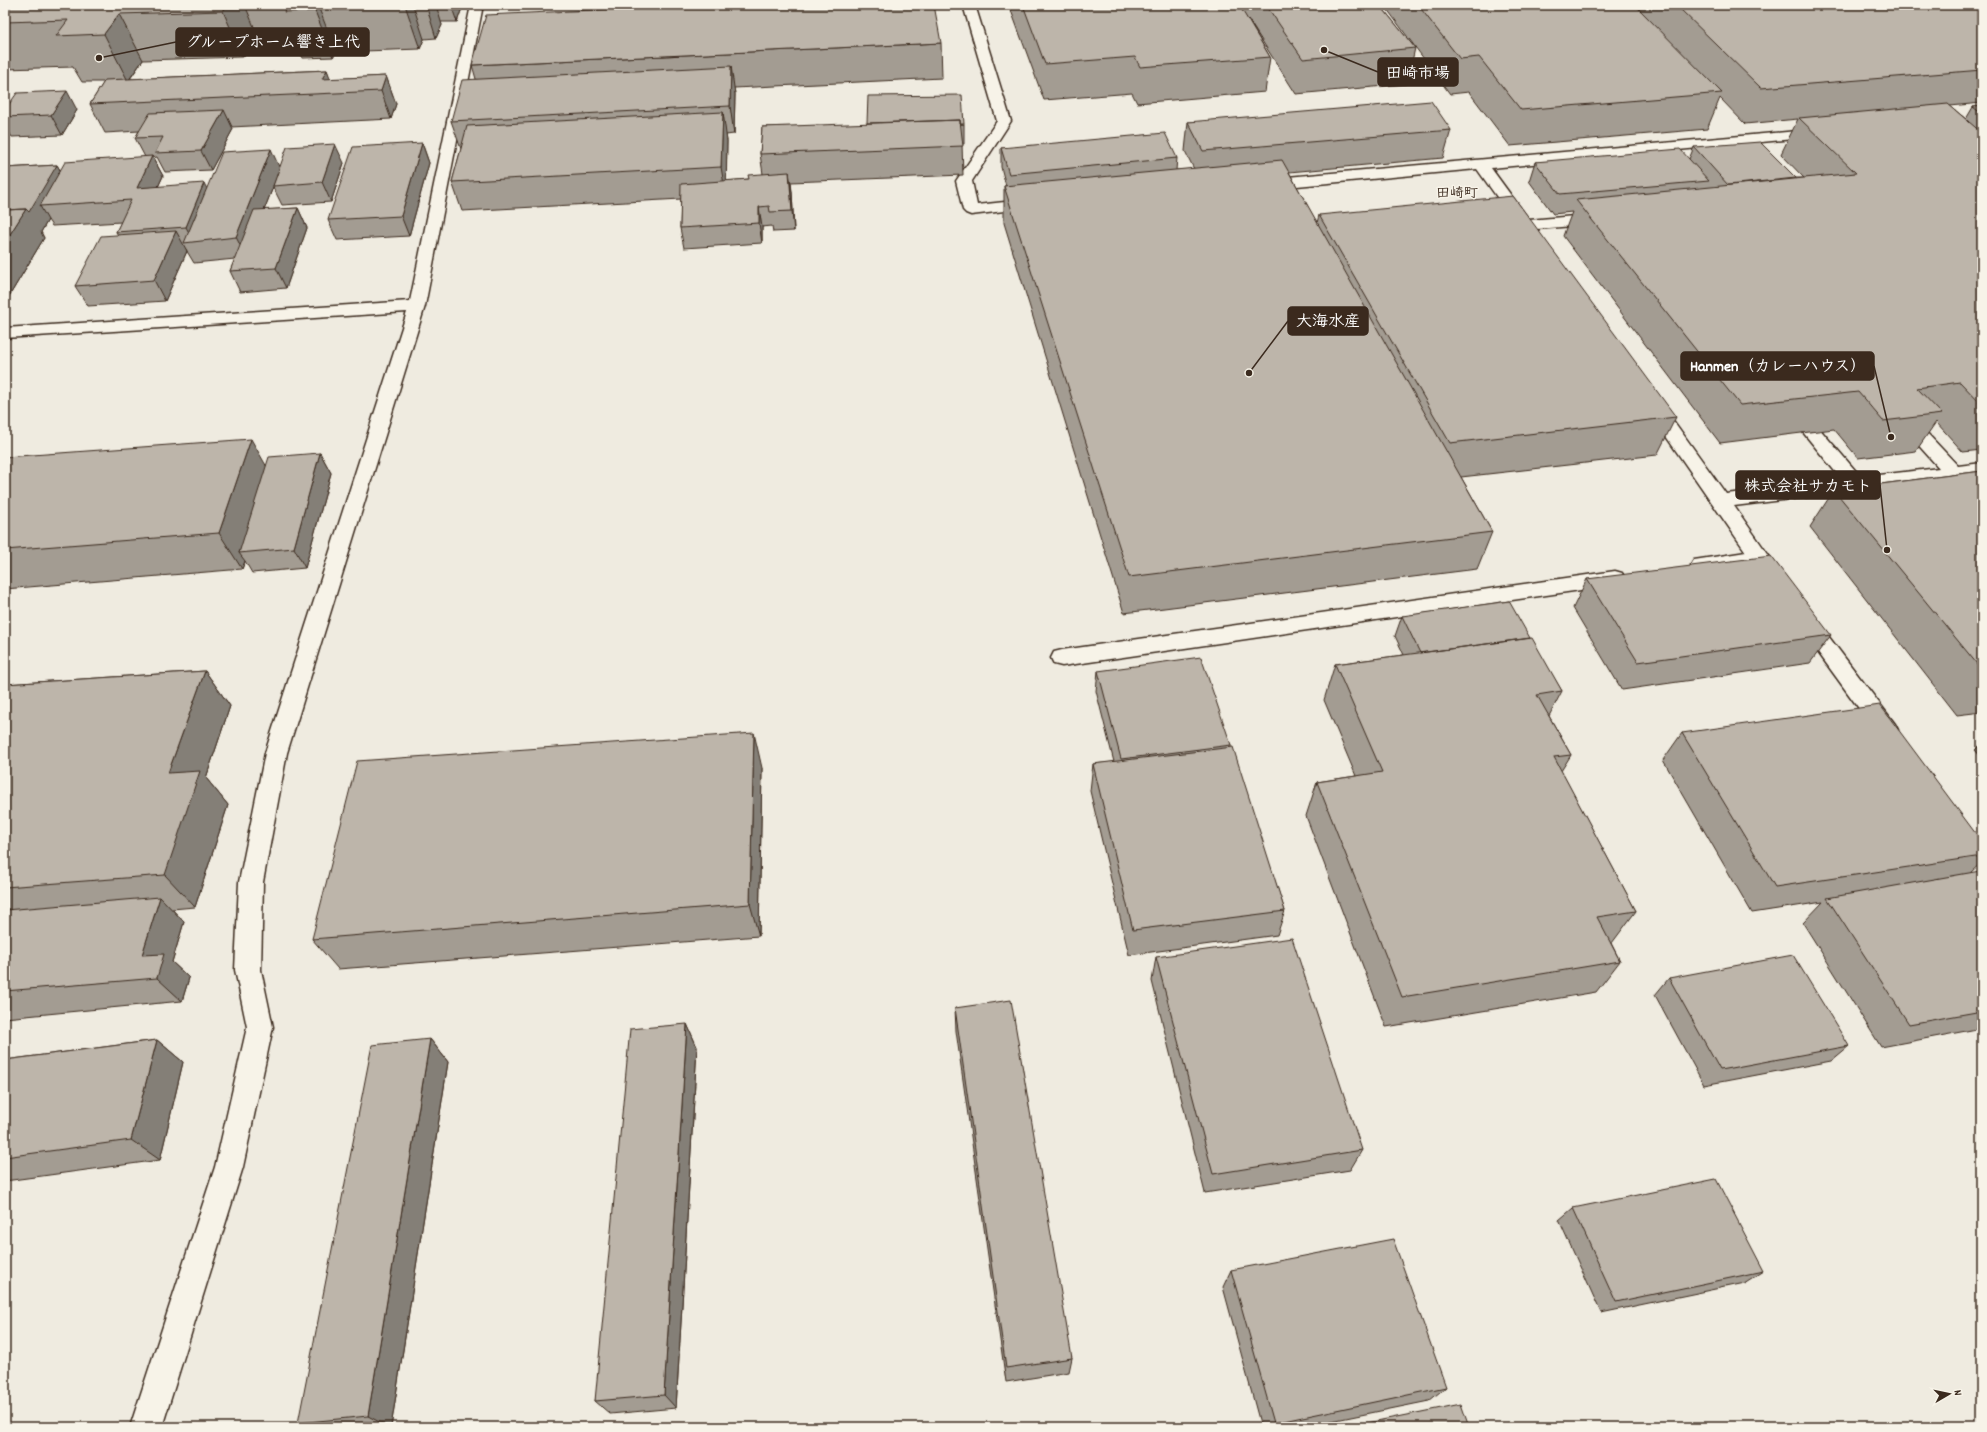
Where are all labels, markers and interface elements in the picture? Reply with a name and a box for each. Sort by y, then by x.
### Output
callout: グループホーム響き上代 [176,28,369,56]
text: グループホーム響き上代 [186,32,360,55]
callout: 田崎市場 [1378,58,1458,86]
text: 田崎市場 [1386,63,1450,86]
district label: 田崎町 [1436,184,1478,204]
callout: 大海水産 [1288,307,1368,335]
text: 大海水産 [1296,311,1360,334]
callout: Hanmen（カレーハウス） [1681,352,1874,380]
text: Hanmen（カレーハウス） [1690,356,1866,379]
callout: 株式会社サカモト [1736,471,1880,499]
text: 株式会社サカモト [1744,476,1872,499]
north arrow [1929,1374,1969,1414]
text: N [1949,1389,1965,1397]

